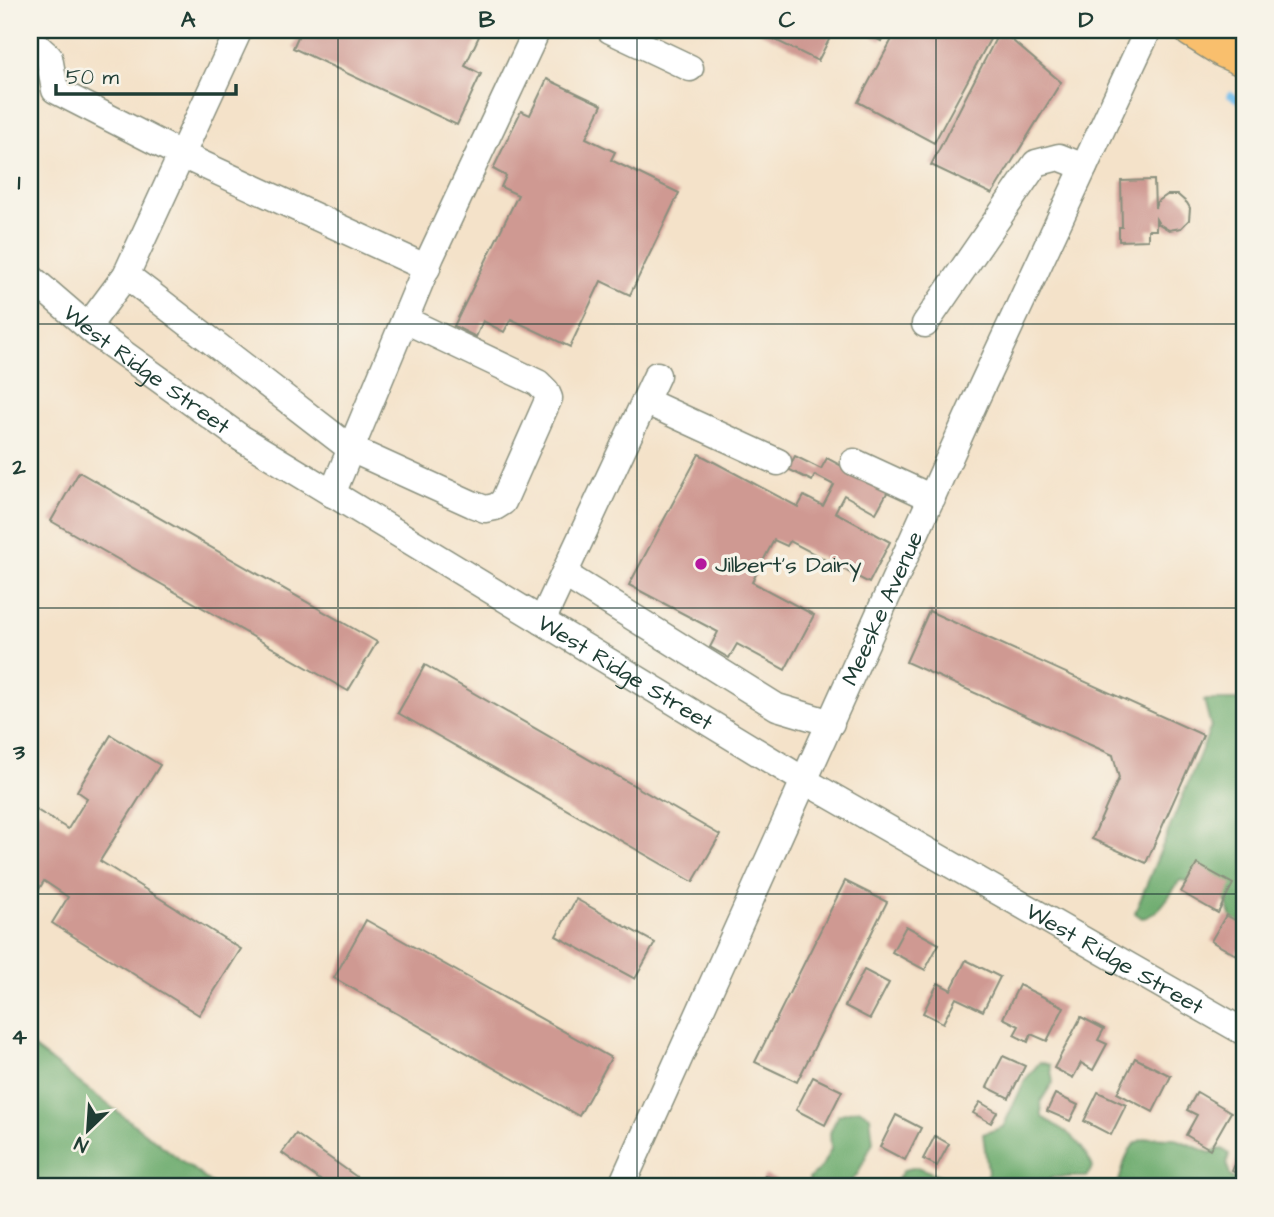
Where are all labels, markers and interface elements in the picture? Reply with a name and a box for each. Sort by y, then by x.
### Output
text: A [181,4,196,36]
text: B [479,4,496,36]
text: C [779,4,796,36]
text: D [1079,4,1094,36]
scale bar [56,52,236,96]
text: 50 m [66,63,120,92]
text: 1 [18,166,21,198]
street label: West Ridge Street [56,297,237,443]
text: 2 [11,451,26,483]
street label: Meeske Avenue [834,526,931,691]
place label: Jilbert's Dairy [715,549,862,582]
marker: Jilbert's Dairy [693,556,709,572]
street label: West Ridge Street [531,607,720,739]
text: 3 [12,736,25,768]
street label: West Ridge Street [1020,896,1210,1023]
text: 4 [11,1021,27,1053]
north arrow [52,1094,122,1164]
text: N [70,1129,93,1159]

